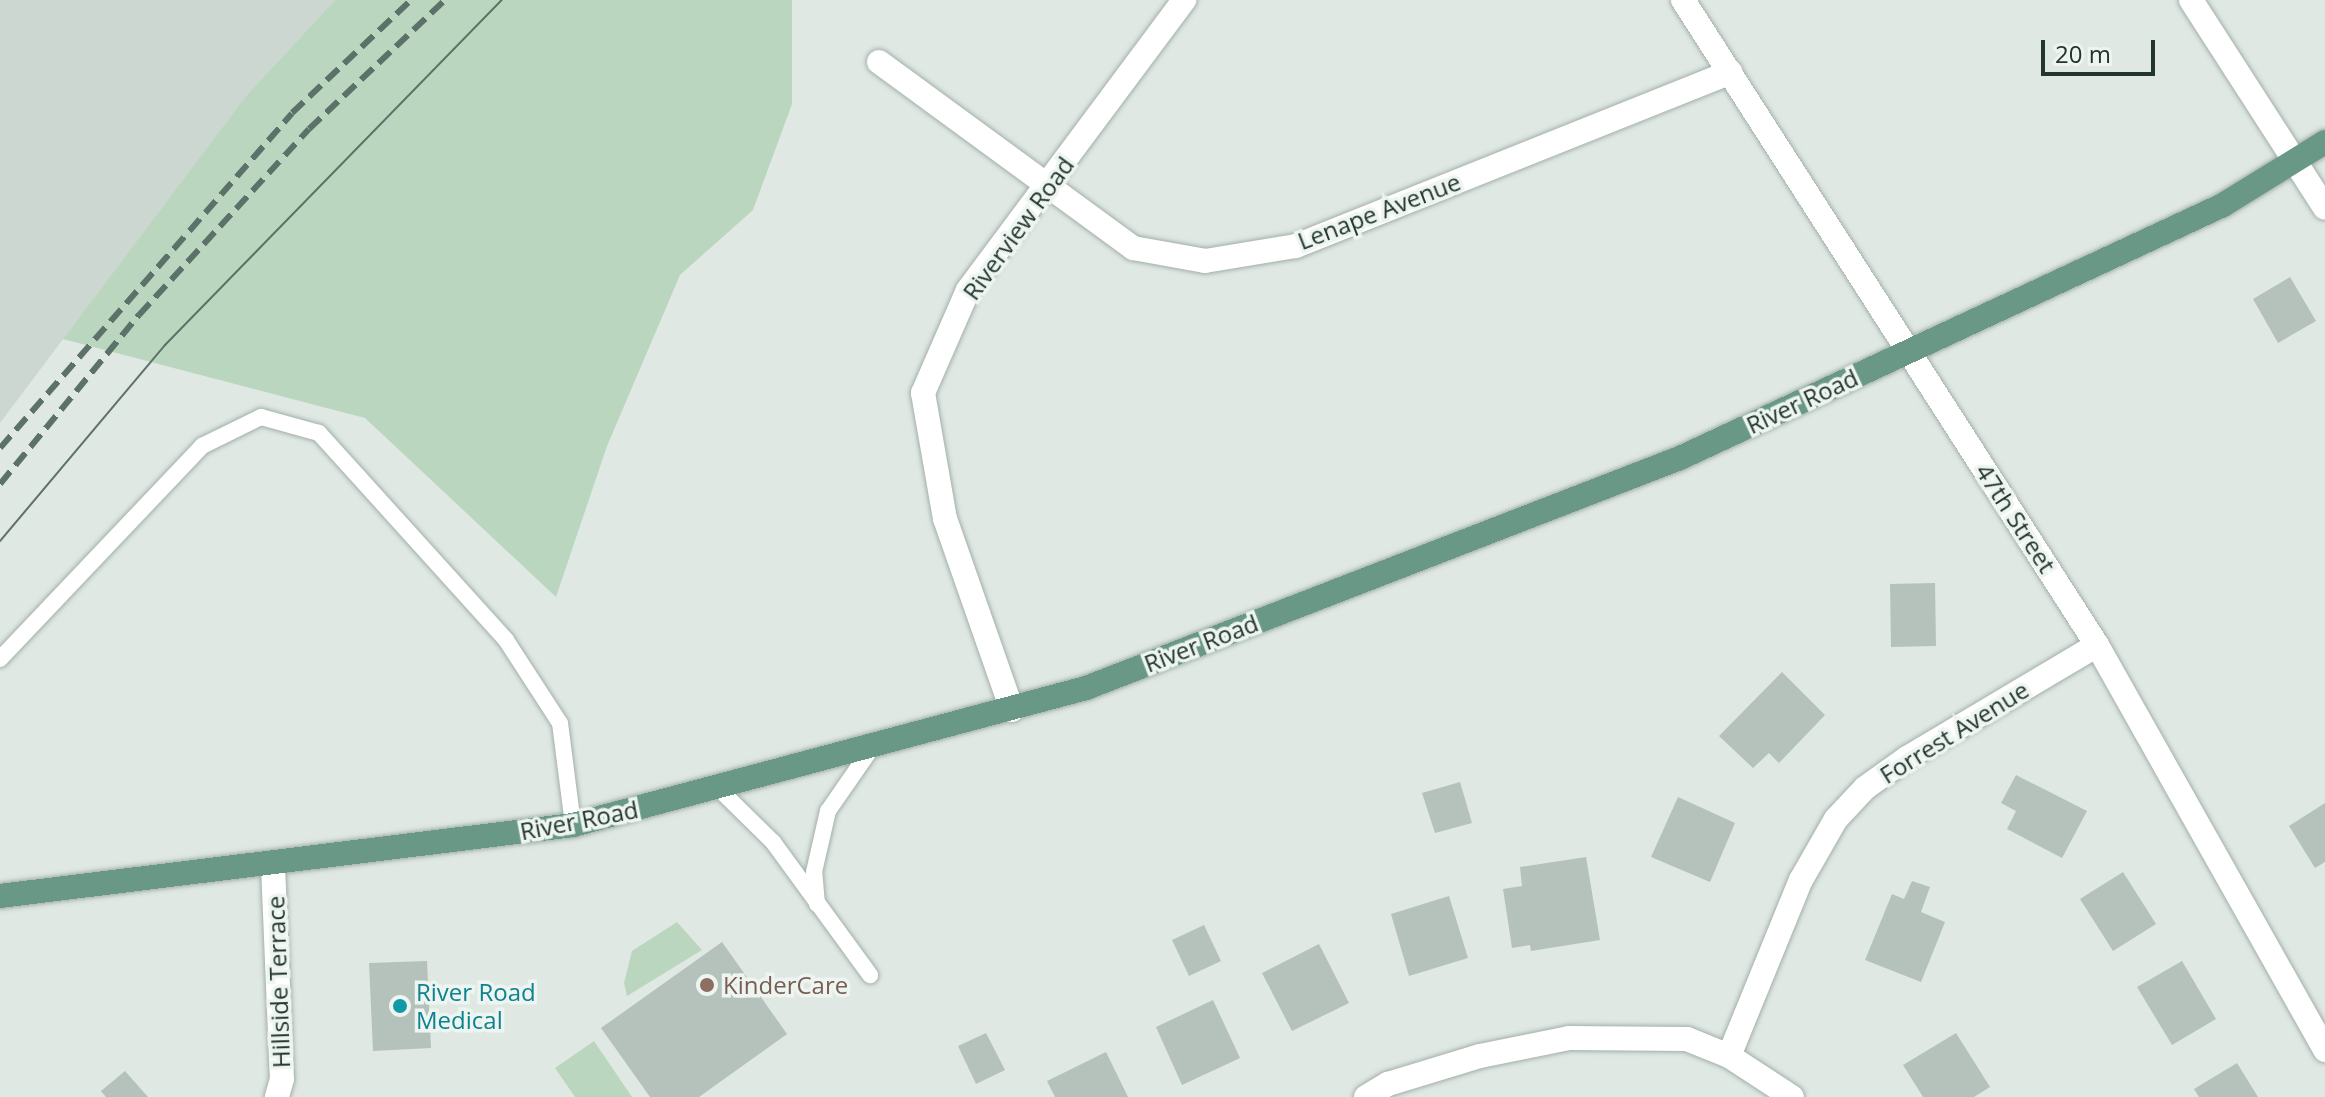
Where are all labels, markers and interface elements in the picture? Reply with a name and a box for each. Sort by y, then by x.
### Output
scale bar [2045,24,2159,74]
text: 20 m [2055,37,2111,70]
street label: Riverview Road [956,151,1080,305]
street label: Lenape Avenue [1294,167,1464,255]
street label: River Road [1742,363,1862,439]
street label: 47th Street [1970,458,2062,578]
street label: River Road [1140,608,1262,678]
street label: Forrest Avenue [1874,675,2034,789]
street label: River Road [518,794,640,846]
street label: Hillside Terrace [261,895,295,1069]
place label: KinderCare [723,971,848,999]
marker: KinderCare [698,976,716,994]
place label: River Road Medical [416,978,536,1034]
marker: River Road Medical [391,997,409,1015]

